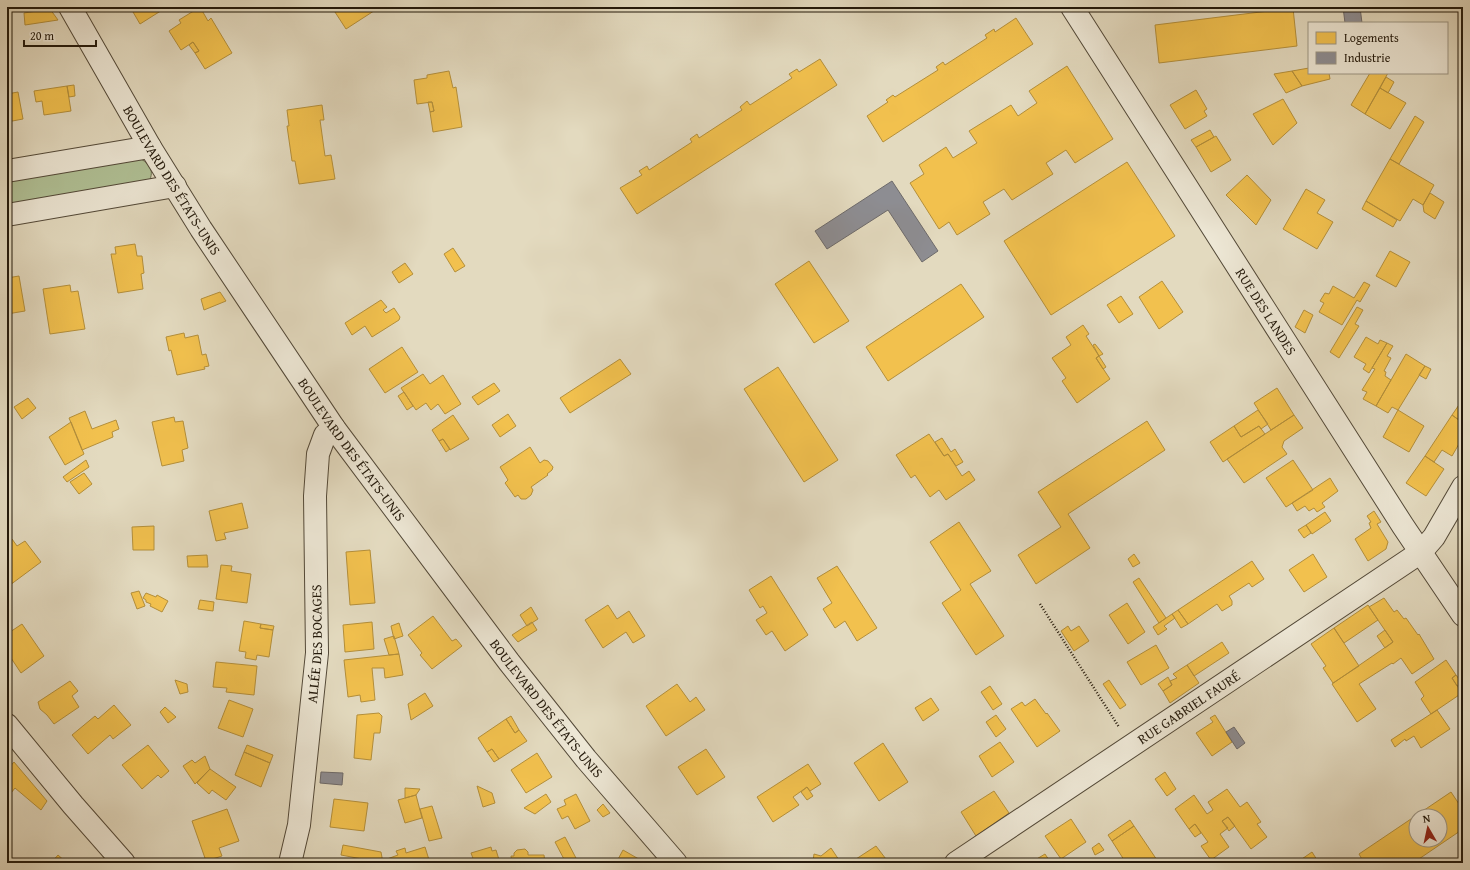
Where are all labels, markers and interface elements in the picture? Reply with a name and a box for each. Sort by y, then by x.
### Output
scale bar [24,22,96,48]
legend [1308,22,1448,74]
text: 20 m [30,27,54,44]
text: Logements [1344,29,1399,46]
text: Industrie [1344,49,1391,66]
street label: BOULEVARD DES ÉTATS-UNIS [118,102,226,259]
street label: RUE DES LANDES [1231,264,1302,359]
street label: BOULEVARD DES ÉTATS-UNIS [293,374,410,525]
street label: ALLÉE DES BOCAGES [302,584,327,704]
street label: BOULEVARD DES ÉTATS-UNIS [485,635,608,782]
street label: RUE GABRIEL FAURÉ [1133,666,1244,749]
north arrow [1408,808,1448,848]
text: N [1422,810,1432,827]

